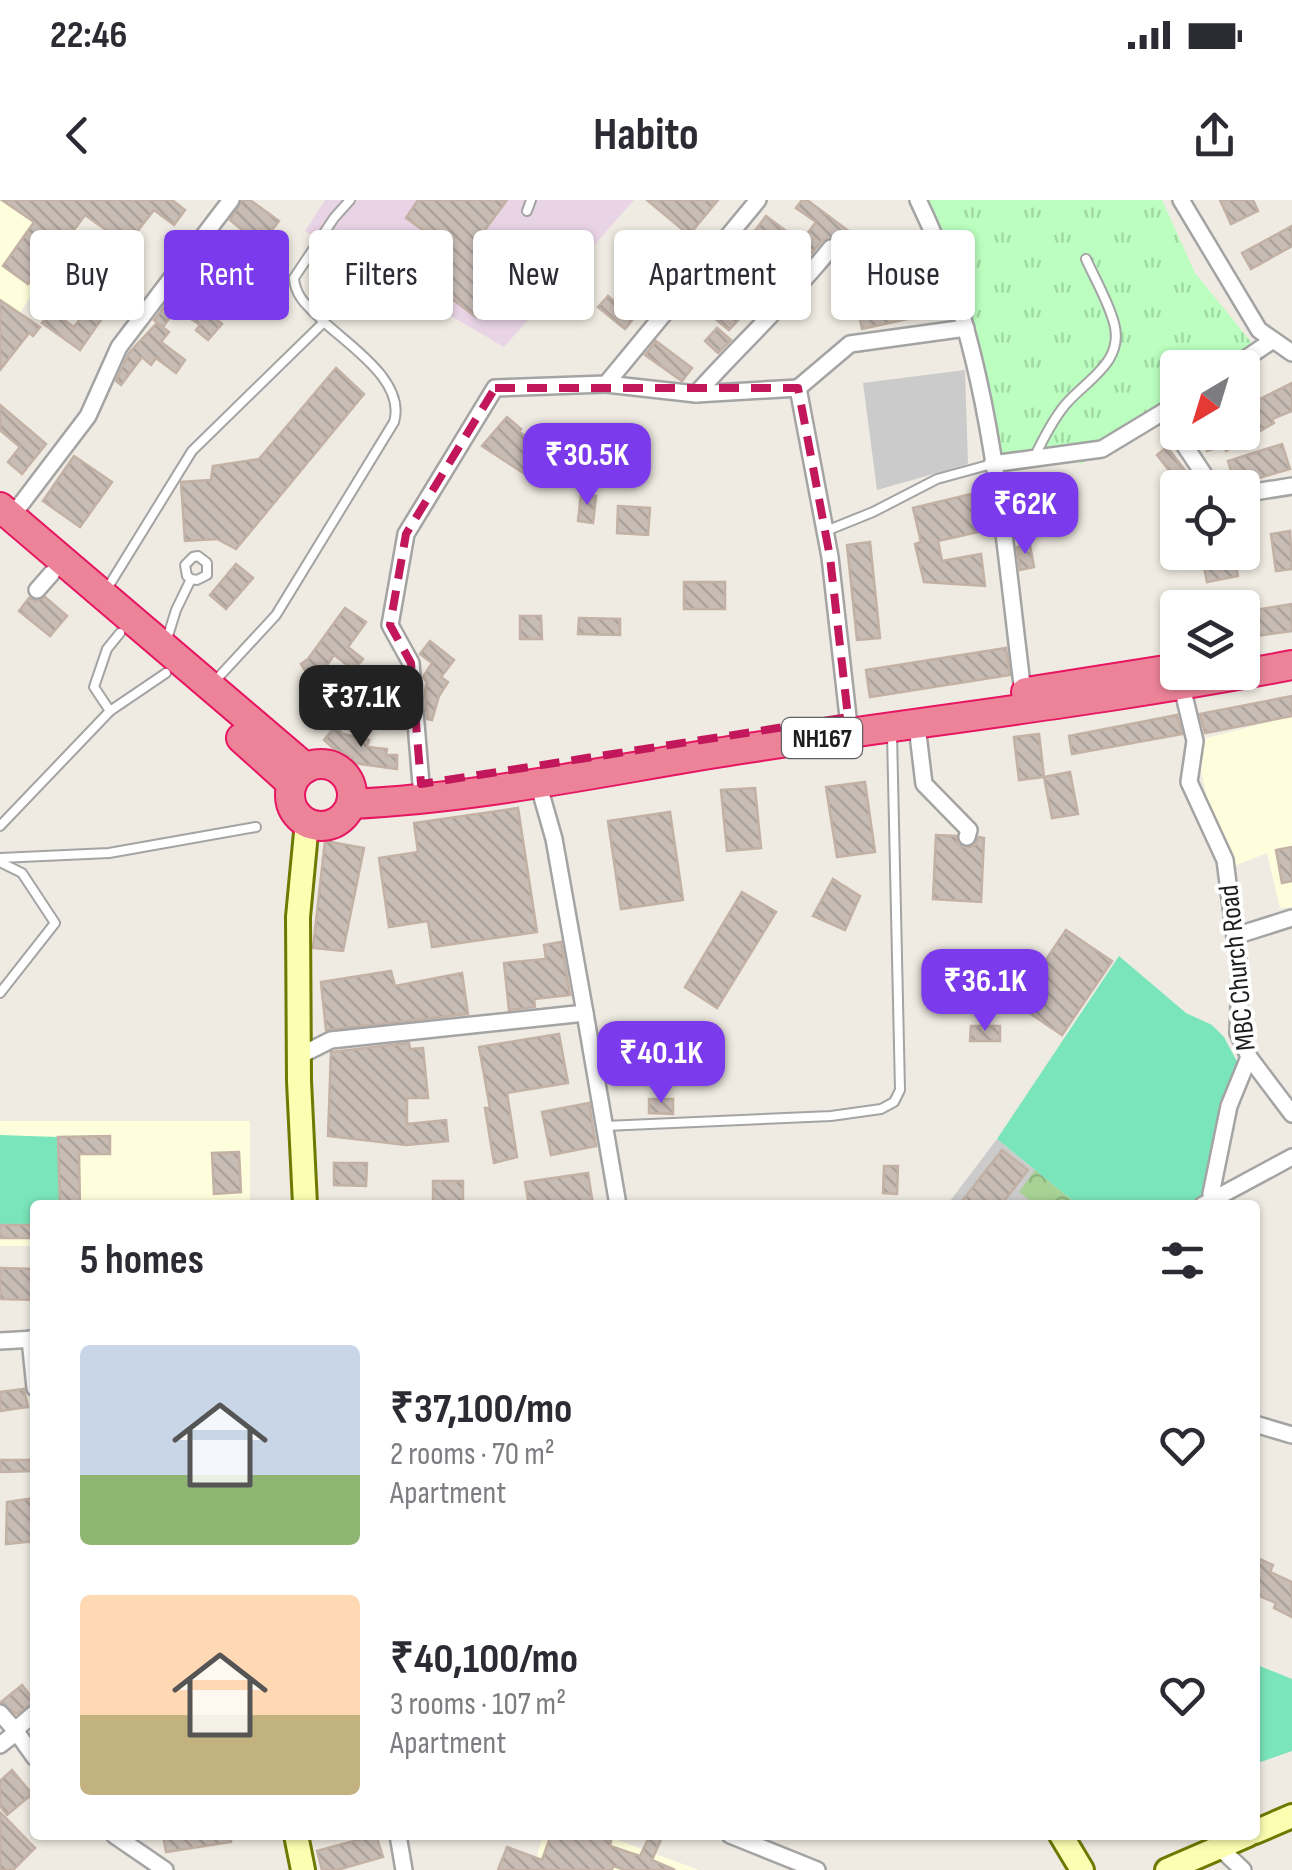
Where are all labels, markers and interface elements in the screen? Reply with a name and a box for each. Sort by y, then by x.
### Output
text: 22:46 [50,13,127,58]
icon: back [50,108,105,163]
text: Habito [593,108,699,163]
icon: share [1187,108,1242,163]
chip: Buy [30,230,144,320]
chip: Rent [164,230,289,320]
chip: Filters [309,230,453,320]
chip: New [473,230,594,320]
chip: Apartment [614,230,811,320]
chip: House [831,230,975,320]
north arrow [1160,350,1260,450]
map controls [1160,350,1260,690]
pin: ₹30.5K [506,423,668,508]
text: ₹30.5K [545,436,629,475]
button: locate [1160,470,1260,570]
pin: ₹62K [966,472,1084,557]
text: ₹62K [993,485,1057,524]
button: layers [1160,590,1260,690]
pin: ₹37.1K [280,665,442,750]
text: ₹37.1K [321,678,401,717]
road number: NH167 [782,718,862,758]
street label: MBC Church Road [1212,883,1263,1052]
pin: ₹36.1K [904,949,1066,1034]
text: ₹36.1K [943,962,1027,1001]
pin: ₹40.1K [580,1021,742,1106]
text: ₹40.1K [619,1034,703,1073]
icon: filters [1155,1233,1210,1288]
text: 5 homes [80,1235,204,1286]
text: ₹37,100/mo [390,1384,572,1435]
icon: home [160,1385,280,1505]
icon: heart [1155,1418,1210,1473]
text: 2 rooms · 70 m² [390,1435,555,1474]
text: Apartment [390,1474,506,1513]
text: ₹40,100/mo [390,1634,578,1685]
icon: home [160,1635,280,1755]
icon: heart [1155,1668,1210,1723]
text: 3 rooms · 107 m² [390,1685,566,1724]
text: Apartment [390,1724,506,1763]

